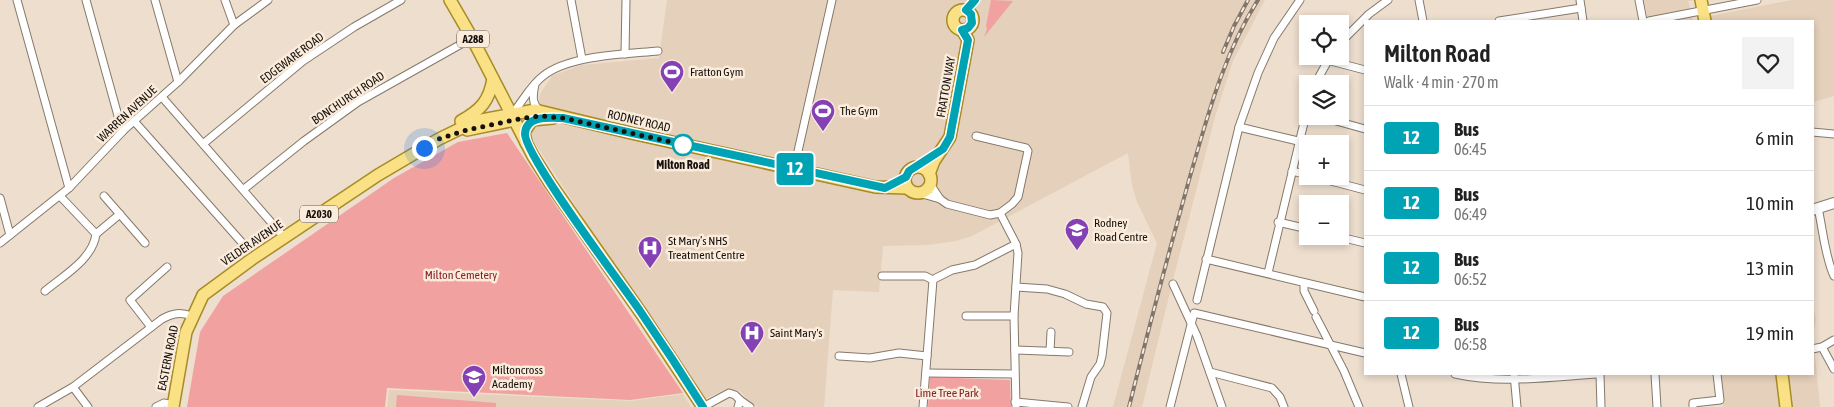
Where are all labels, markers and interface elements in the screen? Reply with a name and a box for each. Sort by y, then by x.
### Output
map controls [1299,15,1349,245]
button: locate [1299,15,1349,65]
street label: EDGEWARE ROAD [257,29,327,86]
road number: A288 [457,30,489,48]
button: heart [1742,37,1794,89]
text: Milton Road [1384,40,1491,67]
street label: FRATTON WAY [934,55,958,118]
sports icon: Fratton Gym [659,59,685,93]
place label: Fratton Gym [690,65,743,79]
street label: BONCHURCH ROAD [309,68,387,127]
text: Walk · 4 min · 270 m [1384,73,1498,91]
button: layers [1299,75,1349,125]
street label: WARREN AVENUE [94,83,160,145]
sports icon: The Gym [810,98,836,132]
place label: The Gym [840,104,878,118]
street label: RODNEY ROAD [606,107,672,135]
text: Bus [1454,118,1479,140]
text: 12 [1403,127,1420,148]
text: 6 min [1755,127,1794,149]
marker: Milton Road [672,134,694,156]
button: + [1299,135,1349,185]
your location [412,136,437,161]
text: 06:45 [1454,140,1487,158]
line badge: 12 [772,153,818,185]
place label: Milton Road [656,158,710,172]
text: 12 [787,158,803,179]
text: Bus [1454,183,1479,205]
text: 12 [1403,192,1420,213]
text: 10 min [1746,192,1794,214]
button: − [1299,195,1349,245]
road number: A2030 [300,205,338,222]
text: 06:49 [1454,205,1487,223]
place label: Rodney Road Centre [1094,216,1148,244]
street label: VELDER AVENUE [219,217,285,269]
school or university icon: Rodney Road Centre [1064,217,1090,251]
place label: St Mary’s NHS Treatment Centre [668,234,745,262]
hospital icon: St Mary’s NHS Treatment Centre [637,235,663,269]
text: Bus [1454,248,1479,270]
text: 12 [1403,257,1420,278]
text: 13 min [1746,257,1794,279]
park label: Milton Cemetery [425,268,497,282]
text: 06:52 [1454,270,1487,288]
text: Bus [1454,313,1479,335]
hospital icon: Saint Mary's [739,320,765,354]
text: 12 [1403,322,1420,343]
text: 19 min [1746,322,1794,344]
street label: EASTERN ROAD [155,324,181,392]
place label: Saint Mary's [770,326,823,340]
text: 06:58 [1454,335,1487,353]
place label: Miltoncross Academy [492,363,543,391]
school or university icon: Miltoncross Academy [461,364,487,398]
park label: Lime Tree Park [915,386,980,400]

